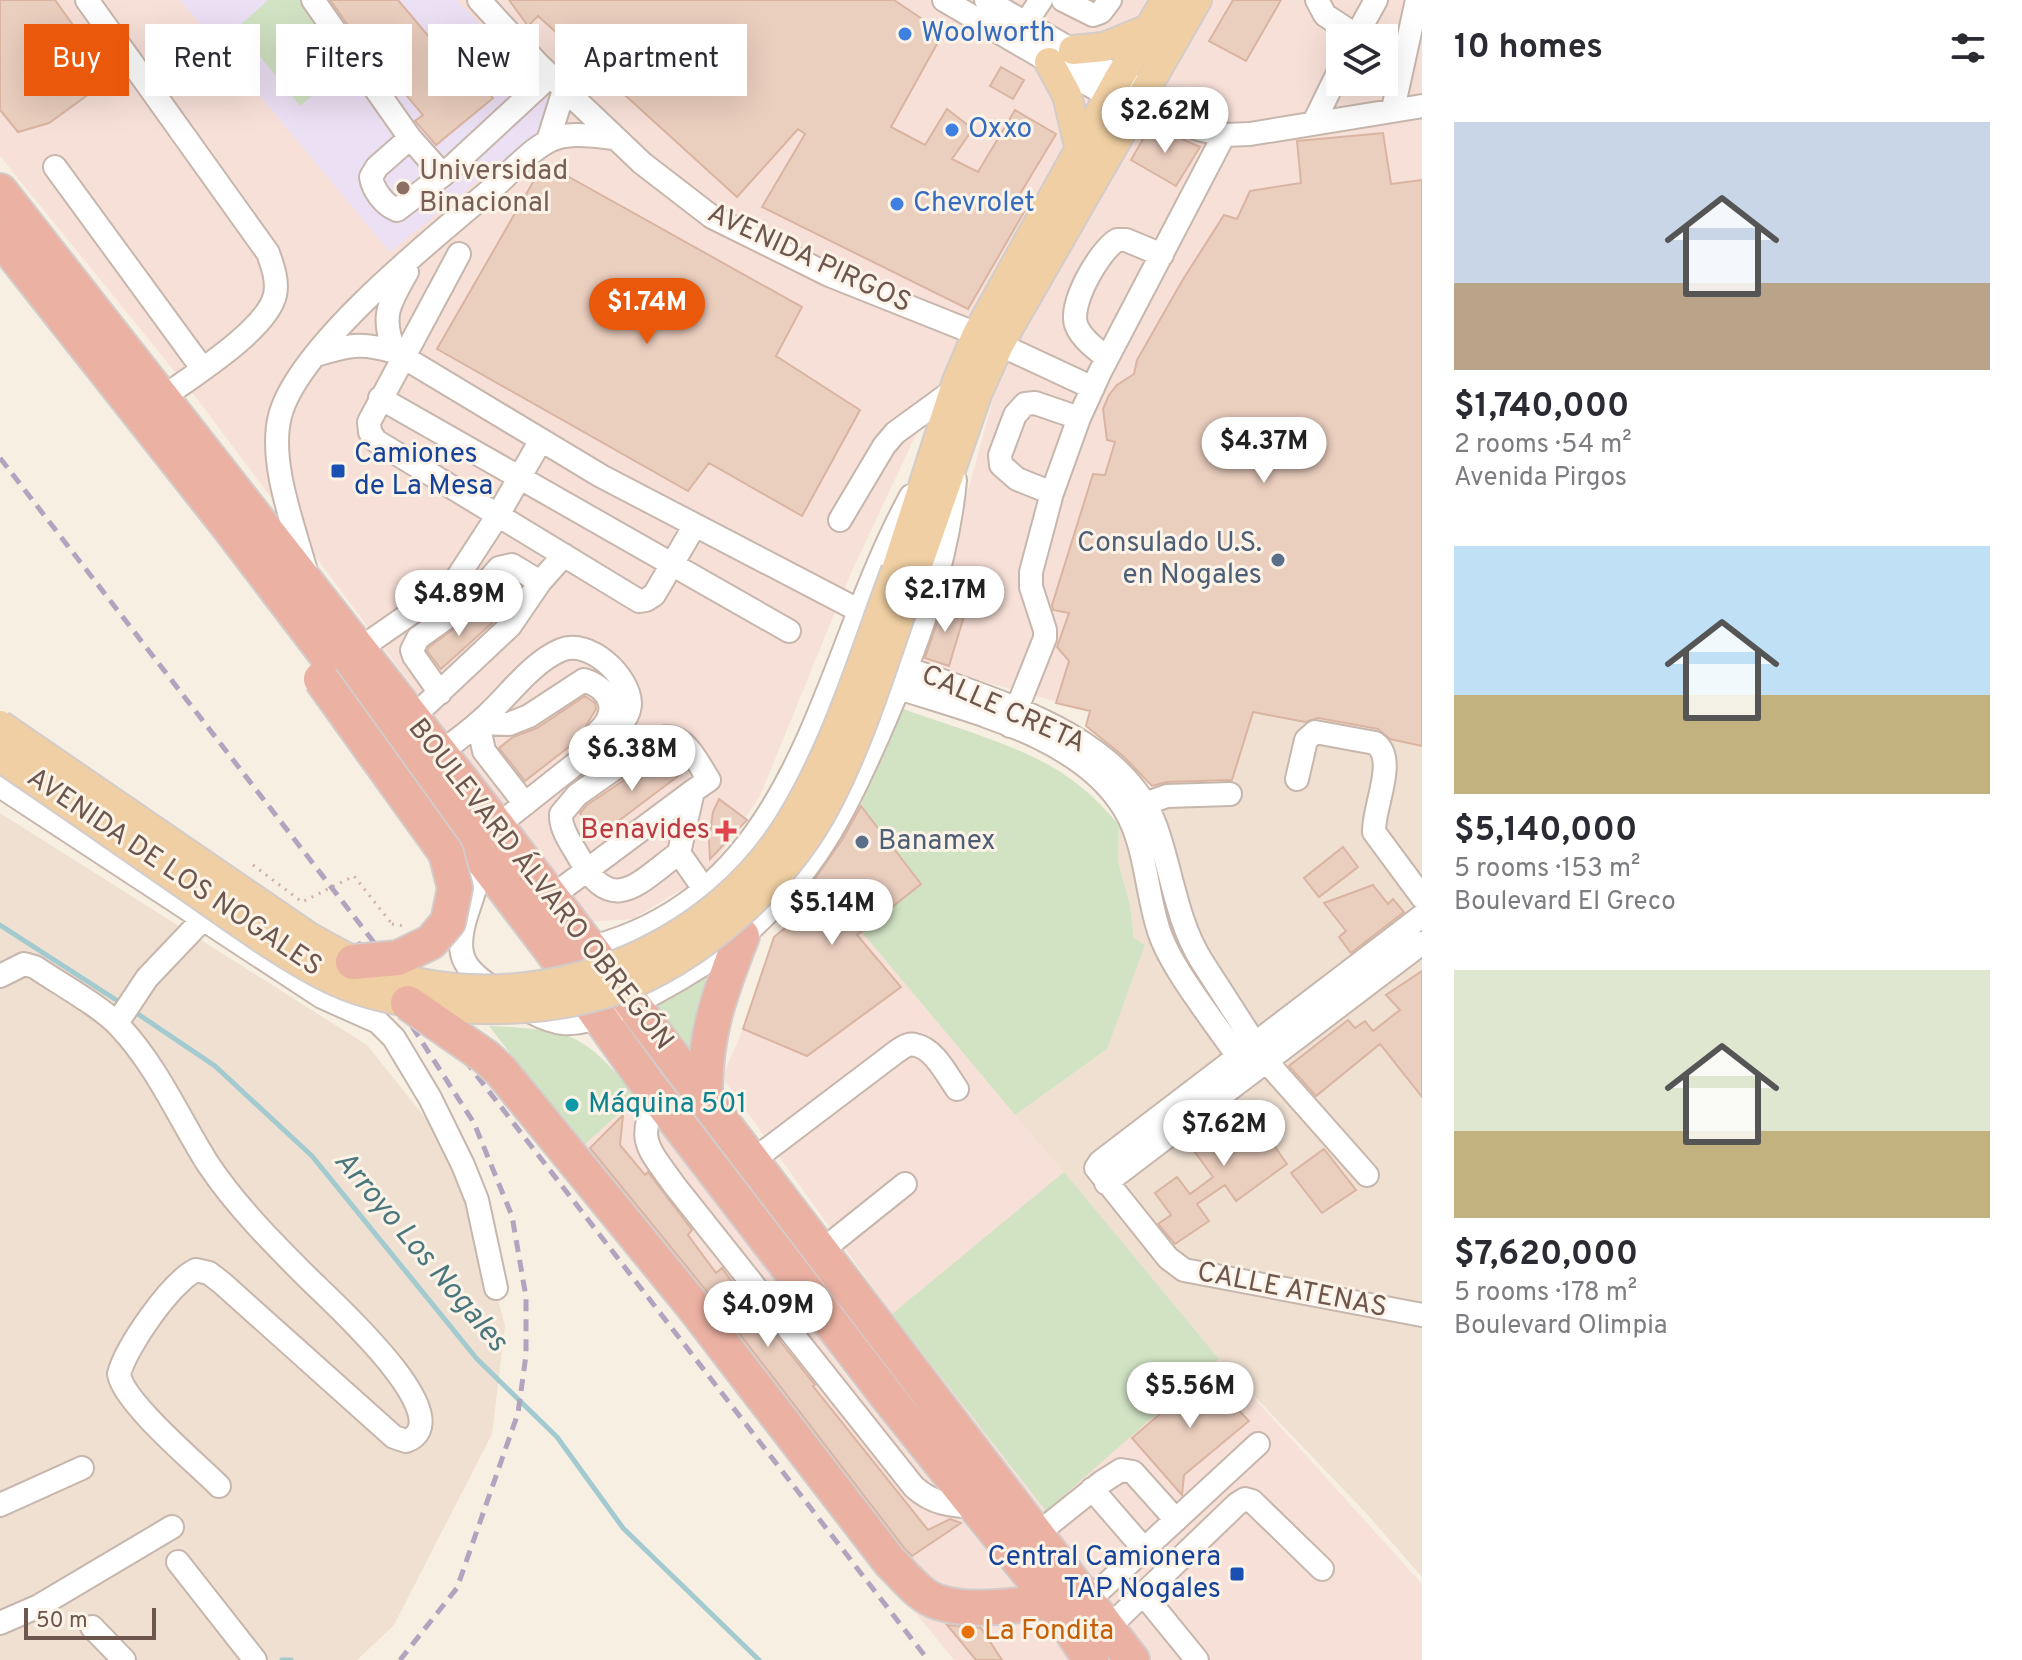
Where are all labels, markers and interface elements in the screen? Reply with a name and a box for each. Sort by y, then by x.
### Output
place label: Woolworth [921,16,1055,52]
chip: Buy [24,24,129,96]
chip: Rent [145,24,260,96]
chip: Filters [276,24,412,96]
chip: New [428,24,539,96]
chip: Apartment [555,24,747,96]
map controls [1326,24,1398,96]
button: layers [1326,24,1398,96]
marker: Woolworth [896,25,914,43]
icon: filters [1946,26,1990,70]
text: 10 homes [1454,27,1603,70]
pin: $2.62M [1100,87,1230,155]
text: $2.62M [1120,96,1210,129]
place label: Oxxo [968,112,1032,148]
marker: Oxxo [943,121,961,139]
place label: Universidad Binacional [419,154,568,222]
icon: home [1650,174,1794,318]
marker: Universidad Binacional [394,179,412,197]
place label: Chevrolet [913,186,1035,222]
marker: Chevrolet [888,195,906,213]
street label: AVENIDA PIRGOS [701,196,917,322]
pin: $1.74M [582,278,712,346]
text: $1.74M [607,287,687,320]
text: $1,740,000 [1454,386,1629,429]
pin: $4.37M [1199,417,1329,485]
text: $4.37M [1220,426,1308,459]
text: 2 rooms · 54 m² [1454,429,1632,462]
place label: Camiones de La Mesa [354,437,493,505]
marker: Camiones de La Mesa [329,462,347,480]
text: Avenida Pirgos [1454,462,1627,495]
place label: Consulado U.S. en Nogales [1077,526,1262,594]
marker: Consulado U.S. en Nogales [1269,551,1287,569]
pin: $2.17M [880,566,1010,634]
pin: $4.89M [394,570,524,638]
text: $2.17M [903,575,987,608]
text: $4.89M [413,579,505,612]
icon: home [1650,598,1794,742]
street label: CALLE CRETA [915,658,1091,762]
street label: BOULEVARD ÁLVARO OBREGÓN [399,711,682,1058]
pin: $6.38M [567,725,697,793]
text: $6.38M [587,734,677,767]
street label: AVENIDA DE LOS NOGALES [19,761,329,985]
text: $5,140,000 [1454,810,1637,853]
place label: Benavides [580,813,710,849]
marker: Benavides [717,822,735,840]
place label: Banamex [878,824,996,860]
marker: Banamex [853,833,871,851]
text: 5 rooms · 153 m² [1454,853,1641,886]
pin: $5.14M [767,879,897,947]
text: Boulevard El Greco [1454,886,1676,919]
text: $5.14M [789,888,875,921]
icon: home [1650,1022,1794,1166]
place label: Máquina 501 [588,1087,747,1123]
marker: Máquina 501 [563,1096,581,1114]
pin: $7.62M [1159,1100,1289,1168]
text: $7.62M [1181,1109,1267,1142]
water label: Arroyo Los Nogales [325,1144,515,1360]
text: $7,620,000 [1454,1234,1638,1277]
street label: CALLE ATENAS [1194,1255,1390,1327]
text: 5 rooms · 178 m² [1454,1277,1637,1310]
pin: $4.09M [703,1281,833,1349]
text: $4.09M [722,1290,814,1323]
text: Boulevard Olimpia [1454,1310,1667,1343]
pin: $5.56M [1125,1362,1255,1430]
text: $5.56M [1145,1371,1235,1404]
place label: Central Camionera TAP Nogales [988,1540,1221,1608]
marker: Central Camionera TAP Nogales [1228,1565,1246,1583]
scale bar [24,1604,156,1640]
text: 50 m [36,1608,88,1635]
place label: La Fondita [984,1614,1114,1650]
marker: La Fondita [959,1623,977,1641]

